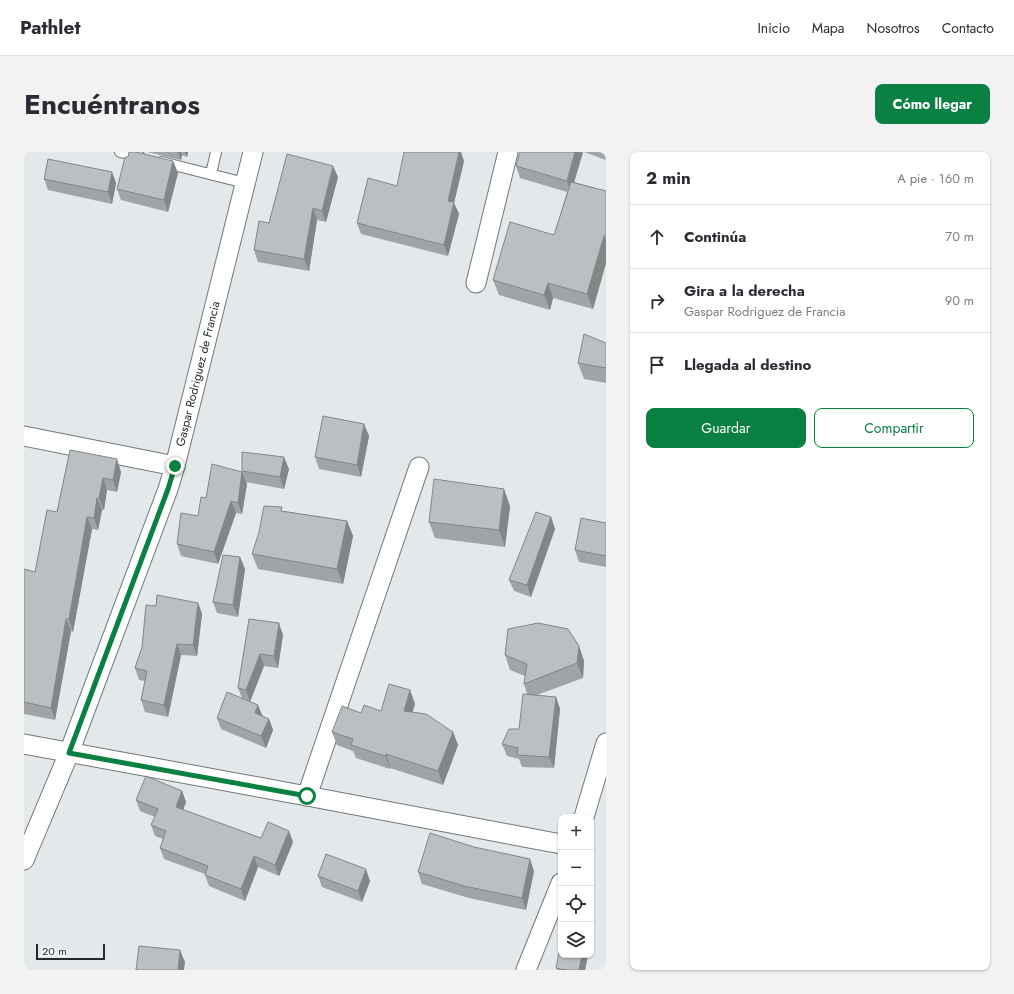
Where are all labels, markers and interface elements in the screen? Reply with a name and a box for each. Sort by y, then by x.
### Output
text: Pathlet [20,14,80,41]
text: Inicio [757,18,790,38]
text: Mapa [812,18,845,38]
text: Nosotros [867,18,920,38]
text: Contacto [942,18,994,38]
text: Encuéntranos [24,84,200,125]
button: Cómo llegar [875,84,990,124]
text: 2 min [646,166,691,190]
text: A pie · 160 m [897,169,974,188]
icon: ahead [646,226,668,248]
text: Continúa [684,226,746,248]
text: 70 m [945,227,974,246]
text: Gira a la derecha [684,280,805,302]
icon: right [646,290,668,312]
text: 90 m [945,291,974,310]
street label: Gaspar Rodriguez de Francia [171,299,225,448]
text: Gaspar Rodriguez de Francia [684,302,845,321]
icon: arrive [646,354,668,376]
text: Llegada al destino [684,354,811,376]
button: Guardar [646,408,806,448]
button: Compartir [814,408,974,448]
route end [166,457,184,475]
route start [298,787,316,805]
map controls [558,814,594,958]
button: + [558,814,594,850]
button: − [558,850,594,886]
button: locate [558,886,594,922]
button: layers [558,922,594,958]
scale bar [36,942,105,961]
text: 20 m [42,943,67,959]

